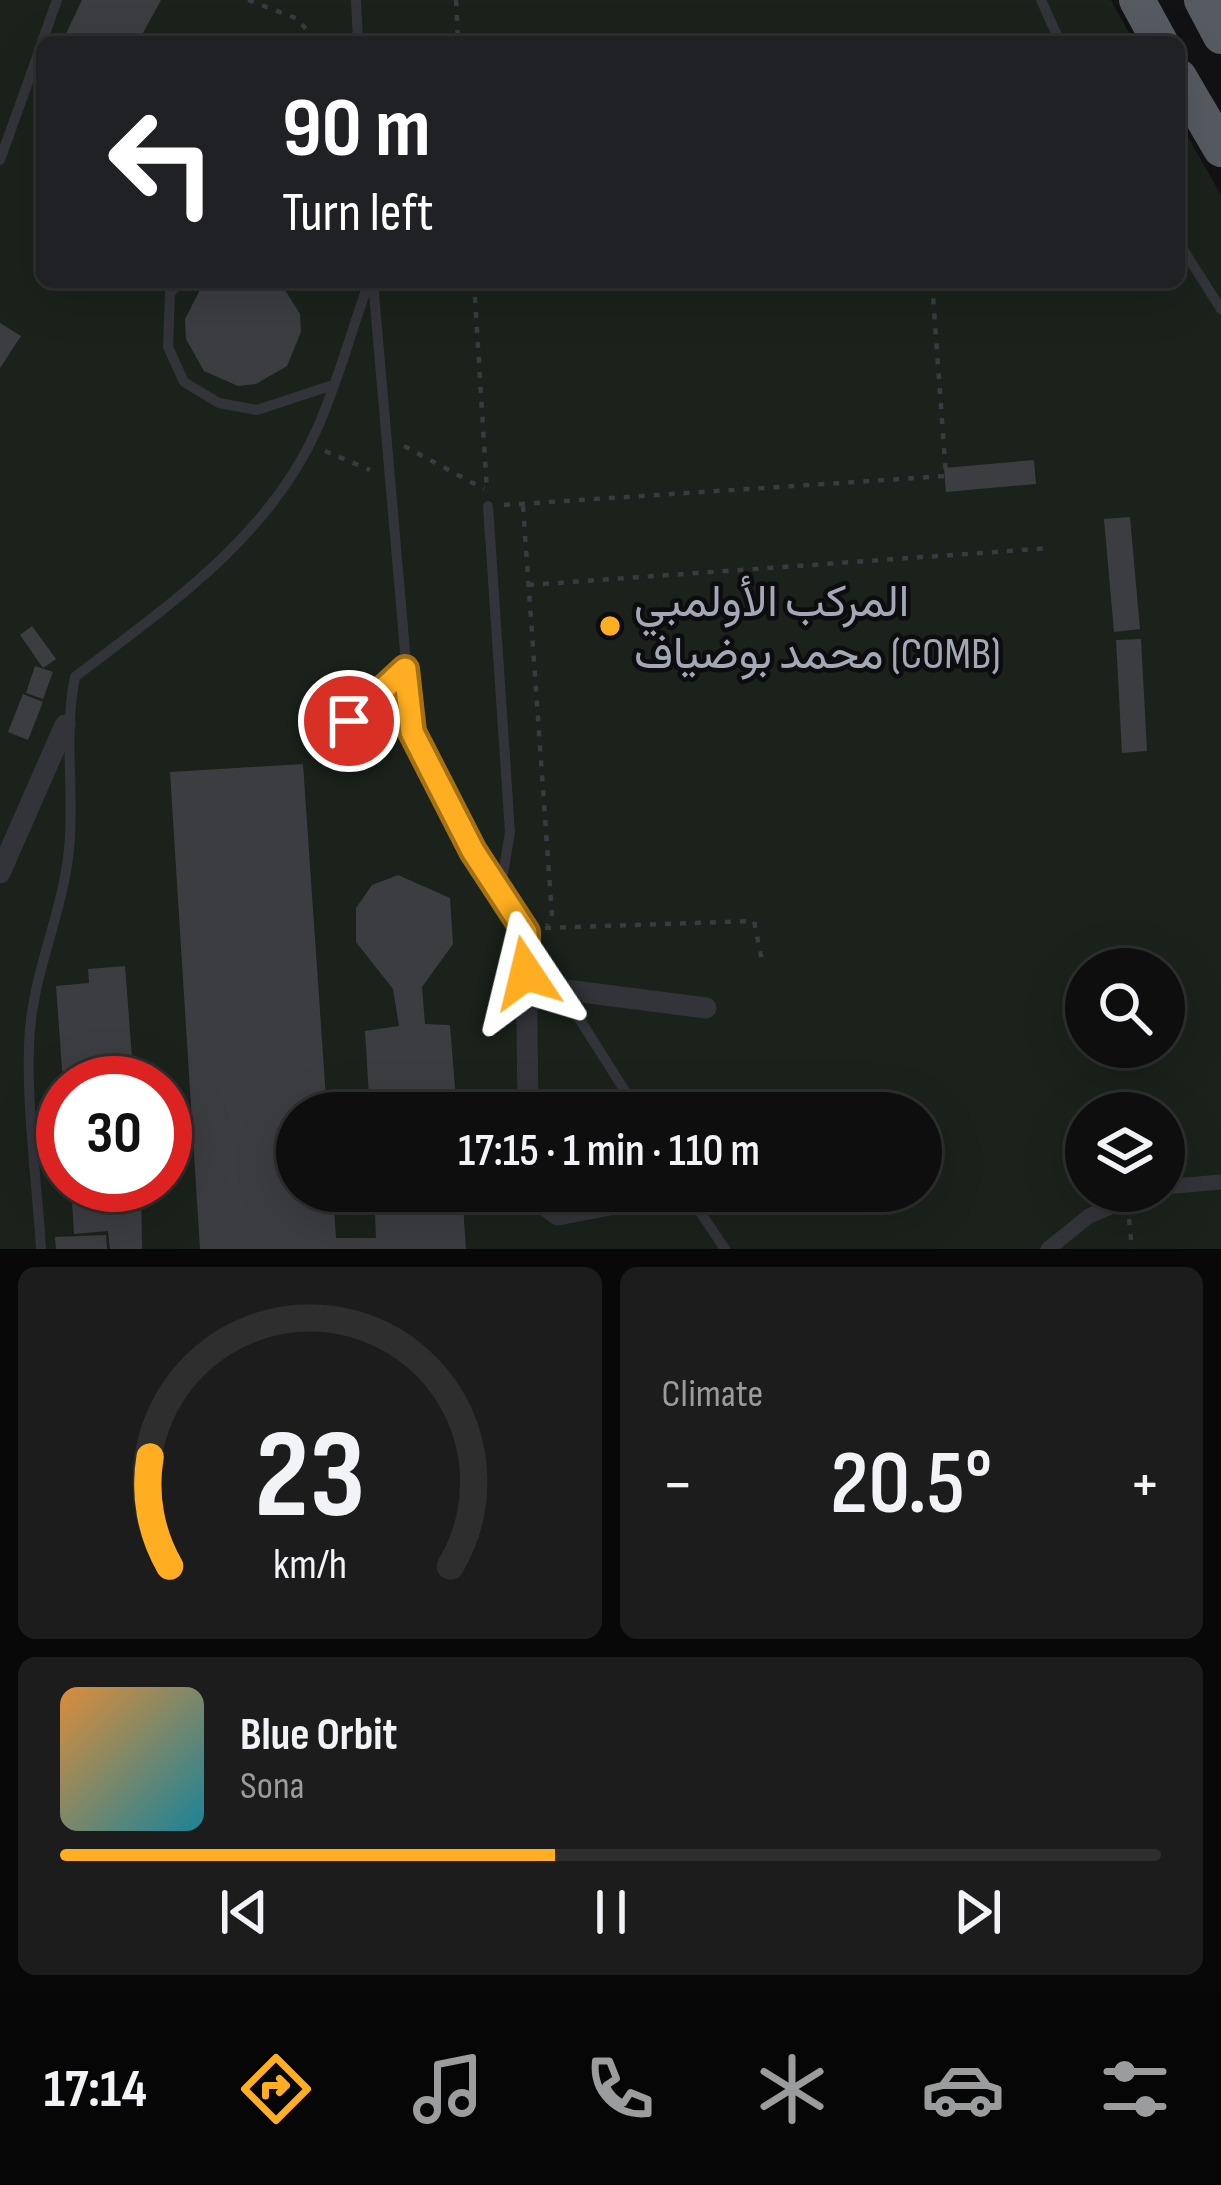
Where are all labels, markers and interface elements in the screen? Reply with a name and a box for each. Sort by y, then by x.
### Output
text: 90 m [282,79,431,180]
icon: left [84,84,240,240]
text: Turn left [282,181,434,246]
place label: المركب الأولمبي محمد بوضياف (COMB) [634,575,1001,682]
marker: المركب الأولمبي محمد بوضياف (COMB) [597,613,623,639]
pin [298,670,400,772]
icon: arrive [316,688,382,754]
position arrow [463,910,589,1036]
map controls [1065,948,1185,1212]
button: search [1065,948,1185,1068]
speed limit sign: 30 [36,1056,192,1212]
button: layers [1065,1092,1185,1212]
text: 17:15 · 1 min · 110 m [458,1124,760,1179]
text: Climate [662,1371,763,1418]
text: 23 [254,1403,365,1552]
text: 20.5° [830,1431,992,1539]
text: − [662,1446,694,1525]
text: + [1129,1446,1161,1525]
text: km/h [273,1539,347,1591]
text: Blue Orbit [240,1708,397,1763]
text: Sona [240,1763,305,1810]
icon: previous [211,1879,277,1945]
icon: pause [578,1879,644,1945]
icon: next [945,1879,1011,1945]
icon: directions [234,2047,318,2131]
icon: music [406,2047,490,2131]
icon: phone [578,2047,662,2131]
icon: climate [750,2047,834,2131]
icon: car [921,2047,1005,2131]
icon: filters [1093,2047,1177,2131]
text: 17:14 [44,2057,147,2122]

